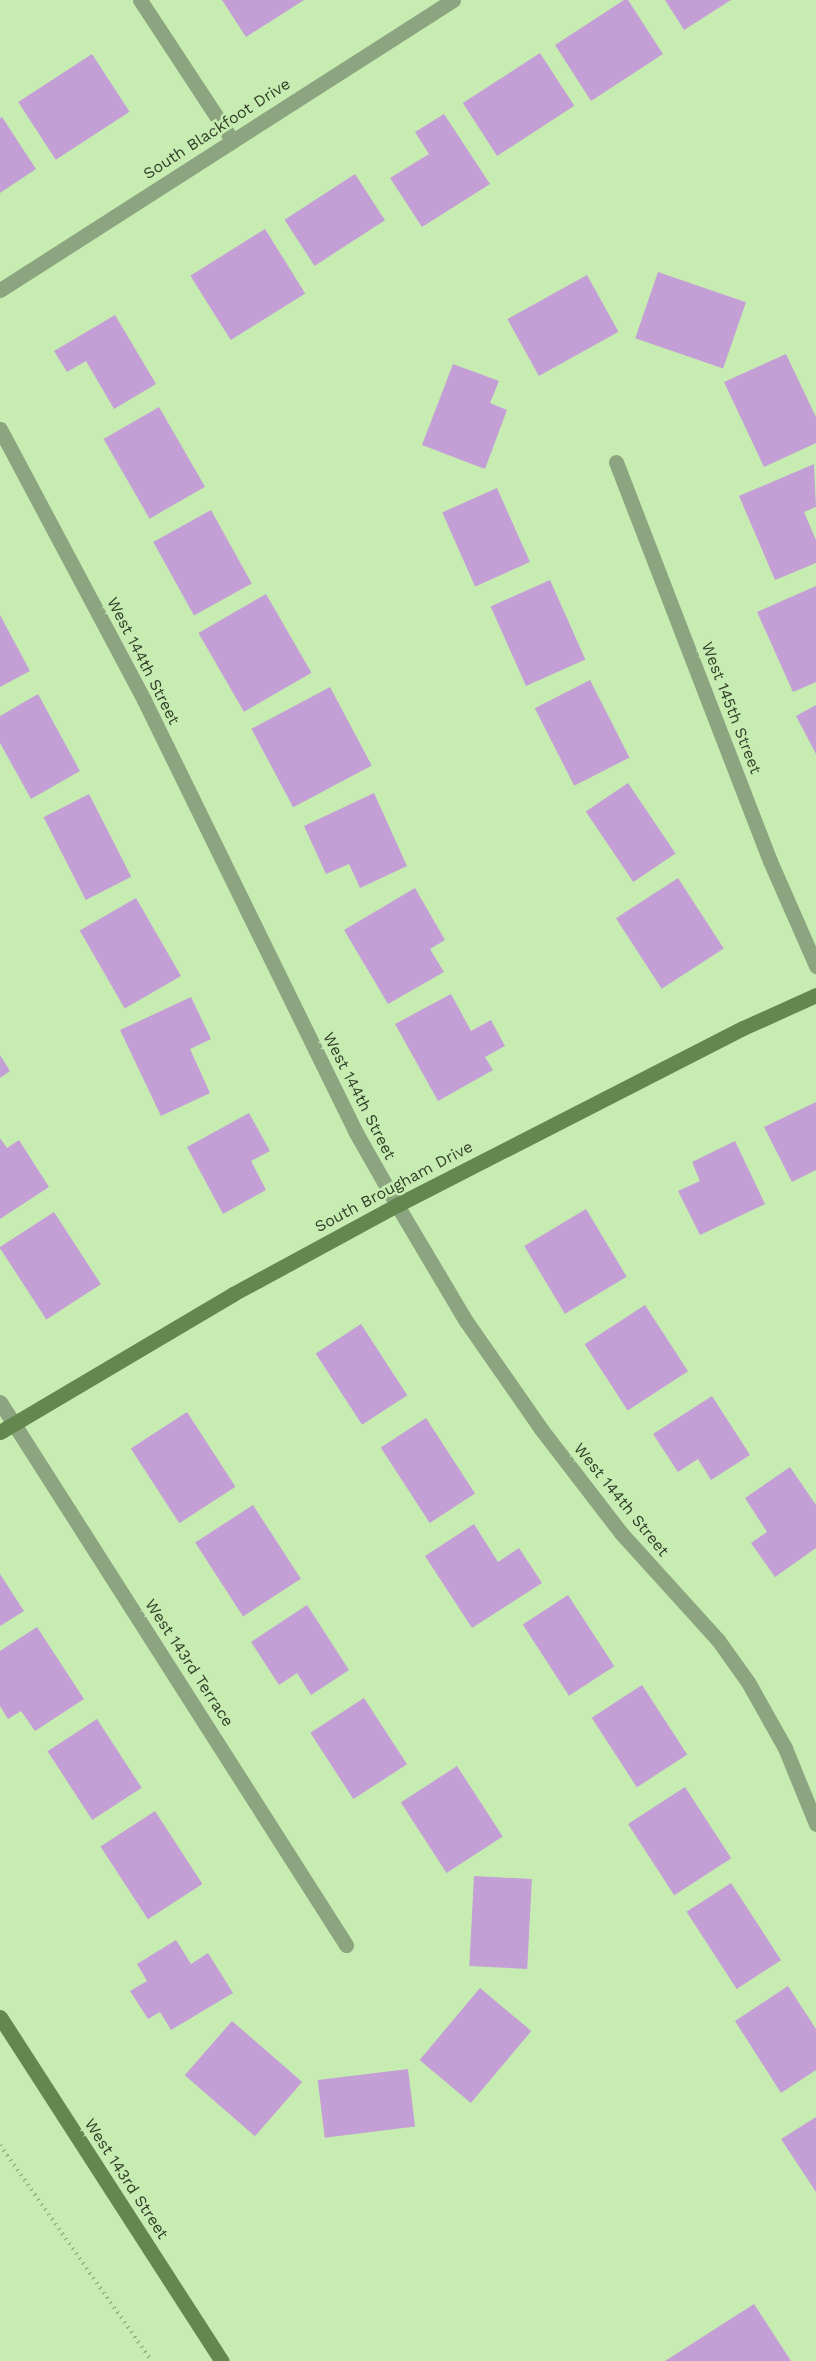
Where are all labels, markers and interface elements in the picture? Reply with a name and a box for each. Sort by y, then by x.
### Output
street label: South Blackfoot Drive [140,74,294,184]
street label: West 144th Street [103,594,183,728]
street label: West 145th Street [697,639,765,777]
street label: West 144th Street [319,1029,399,1163]
street label: South Brougham Drive [312,1137,476,1237]
street label: West 144th Street [569,1439,673,1561]
street label: West 143rd Terrace [140,1595,238,1731]
street label: West 143rd Street [80,2115,172,2243]

